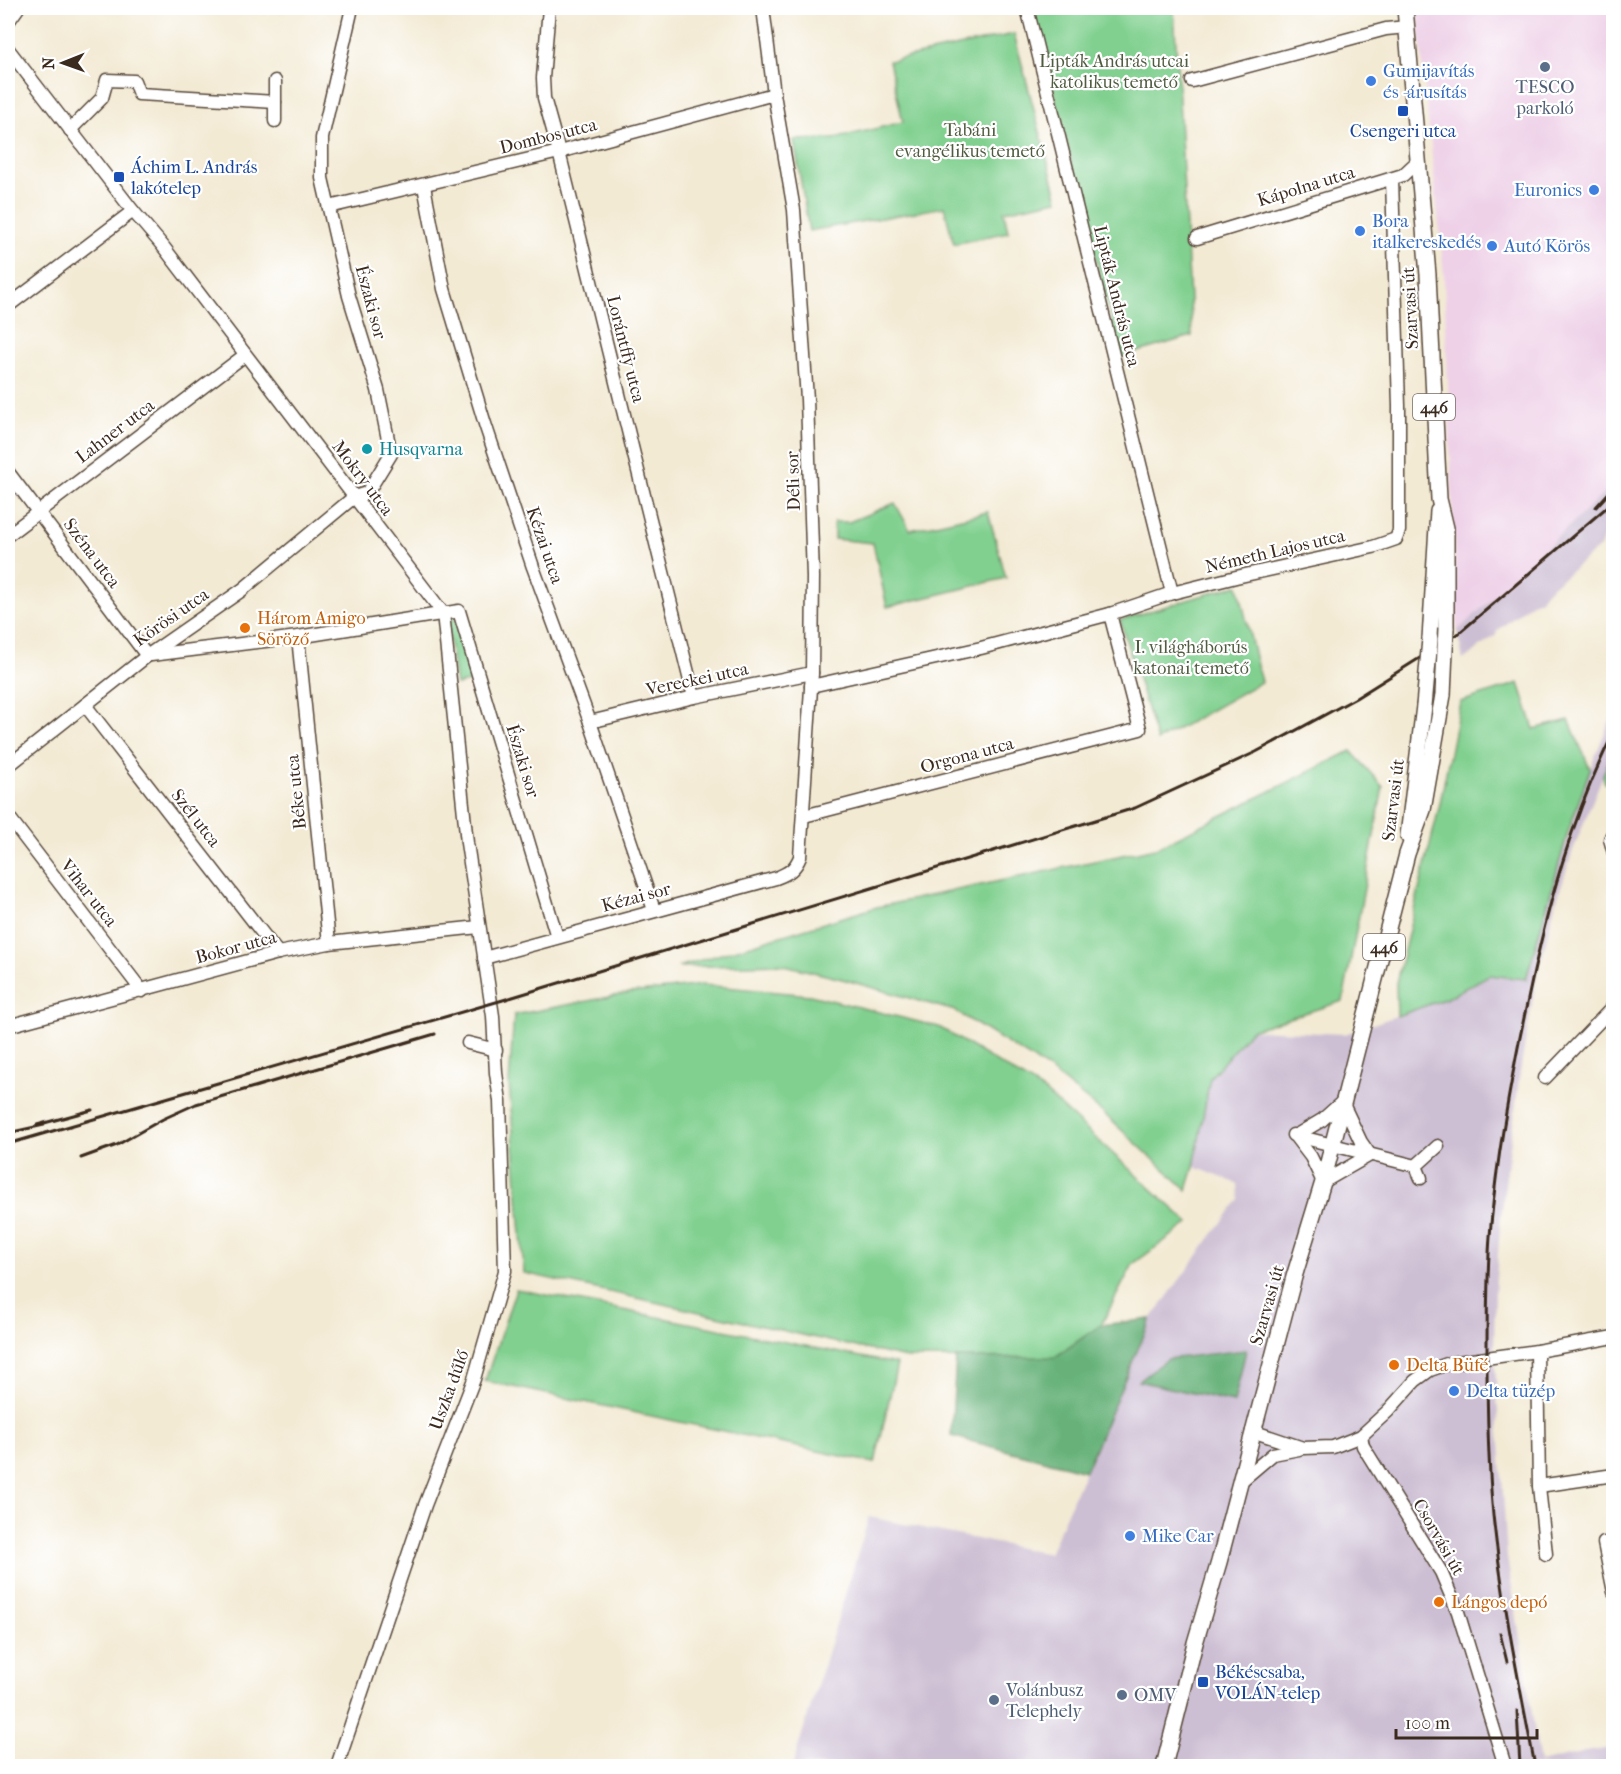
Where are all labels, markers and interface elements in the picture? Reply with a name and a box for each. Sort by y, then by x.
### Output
north arrow [33,33,93,93]
park label: Lipták András utcai katolikus temető [1039,51,1190,93]
text: N [39,56,58,69]
marker: TESCO parkoló [1538,60,1552,74]
place label: Gumijavítás és -árusítás [1383,61,1475,103]
marker: Gumijavítás és -árusítás [1364,74,1378,88]
place label: TESCO parkoló [1515,77,1574,119]
marker: Csengeri utca [1396,104,1410,118]
street label: Dombos utca [497,114,600,159]
park label: Tabáni evangélikus temető [895,120,1045,162]
place label: Csengeri utca [1350,121,1457,142]
place label: Áchim L. András lakótelep [130,156,258,199]
street label: Kápolna utca [1255,162,1358,211]
marker: Áchim L. András lakótelep [112,170,126,184]
place label: Euronics [1514,180,1582,201]
marker: Euronics [1587,183,1601,197]
place label: Bora italkereskedés [1372,211,1482,253]
street label: Lipták András utca [1089,223,1144,370]
marker: Bora italkereskedés [1353,224,1367,238]
place label: Autó Körös [1503,236,1590,257]
marker: Autó Körös [1485,239,1499,253]
street label: Északi sor [351,263,392,342]
street label: Szarvasi út [1398,266,1423,350]
street label: Lorántffy utca [602,293,649,405]
road number: 446 [1413,394,1455,420]
street label: Lahner utca [72,395,159,468]
street label: Mokry utca [328,437,398,521]
place label: Husqvarna [379,439,463,460]
marker: Husqvarna [360,442,374,456]
street label: Déli sor [782,450,805,511]
street label: Kézai utca [522,504,568,587]
street label: Széna utca [59,514,125,593]
street label: Németh Lajos utca [1203,525,1348,578]
street label: Körösi utca [130,583,214,651]
place label: Három Amigo Söröző [257,608,366,650]
marker: Három Amigo Söröző [238,621,252,635]
park label: I. világháborús katonai temető [1133,637,1249,679]
street label: Vereckei utca [643,658,751,701]
street label: Északi sor [501,722,545,801]
street label: Orgona utca [918,733,1017,778]
street label: Béke utca [282,753,311,830]
street label: Szarvasi út [1378,757,1409,842]
street label: Szél utca [166,785,225,852]
street label: Vihar utca [55,855,122,932]
street label: Kézai sor [599,878,673,917]
street label: Bokor utca [193,926,280,968]
road number: 446 [1363,934,1405,960]
street label: Szarvasi út [1246,1262,1289,1348]
street label: Uszka dűlő [425,1347,474,1433]
place label: Delta Büfé [1406,1355,1489,1376]
marker: Delta Büfé [1387,1358,1401,1372]
place label: Delta tüzép [1466,1381,1556,1402]
marker: Delta tüzép [1447,1384,1461,1398]
street label: Csorvási út [1408,1495,1469,1580]
place label: Mike Car [1142,1526,1214,1547]
marker: Mike Car [1123,1529,1137,1543]
place label: Lángos depó [1451,1592,1547,1613]
marker: Lángos depó [1432,1595,1446,1609]
place label: Békéscsaba, VOLÁN-telep [1214,1662,1321,1704]
marker: Békéscsaba, VOLÁN-telep [1196,1675,1210,1689]
place label: Volánbusz Telephely [1005,1680,1083,1722]
place label: OMV [1134,1685,1177,1706]
marker: OMV [1115,1688,1129,1702]
marker: Volánbusz Telephely [987,1693,1001,1707]
scale bar [1396,1702,1537,1740]
text: 100 m [1405,1713,1450,1734]

